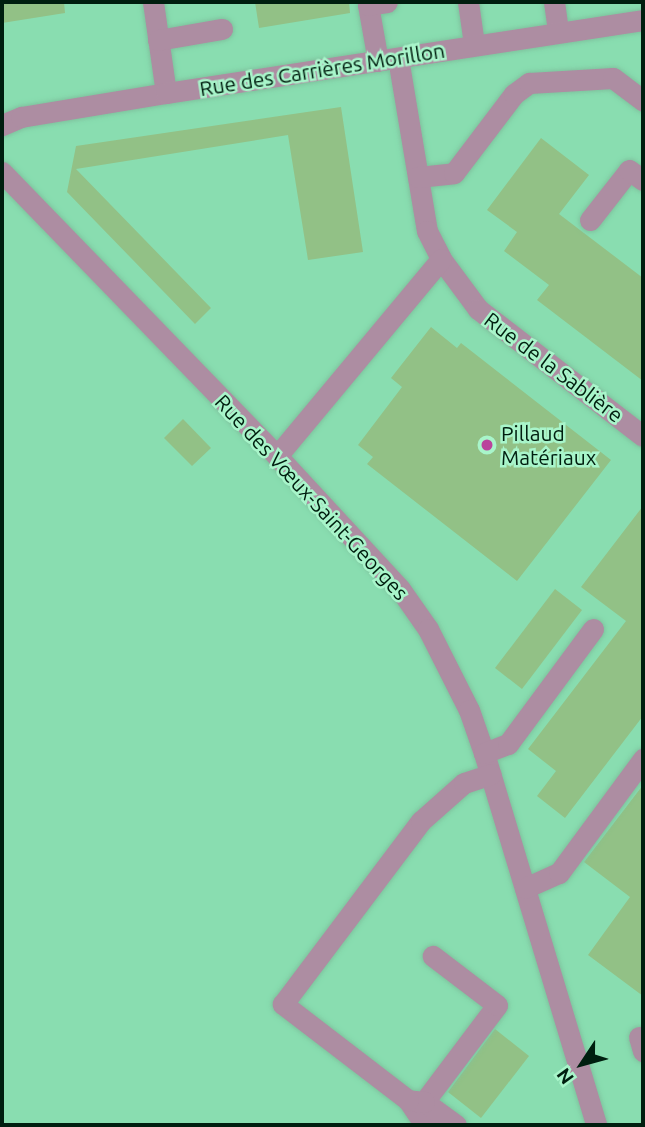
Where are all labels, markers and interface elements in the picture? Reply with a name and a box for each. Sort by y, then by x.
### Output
street label: Rue des Carrières Morillon [198,37,446,101]
street label: Rue de la Sablière [480,307,628,427]
street label: Rue des Vœux-Saint-Georges [210,389,414,605]
place label: Pillaud Matériaux [501,420,596,470]
marker: Pillaud Matériaux [479,437,495,453]
north arrow [547,1029,617,1099]
text: N [552,1064,578,1089]

